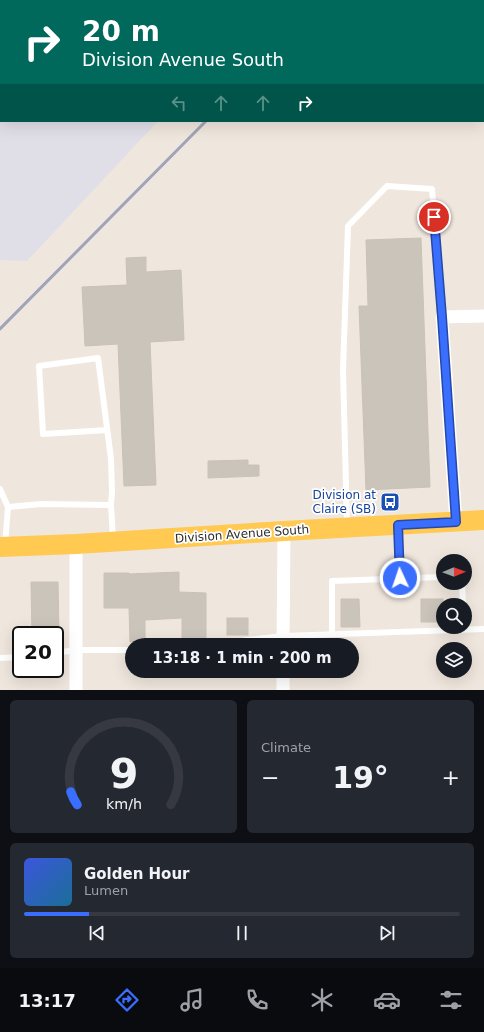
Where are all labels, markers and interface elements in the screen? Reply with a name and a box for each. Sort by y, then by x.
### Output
text: 20 m [82,15,160,48]
icon: right [16,16,68,68]
text: Division Avenue South [82,49,284,70]
icon: left [168,92,190,114]
icon: ahead [210,92,232,114]
icon: ahead [252,92,274,114]
icon: right [294,92,316,114]
pin [417,200,451,234]
icon: arrive [423,206,445,228]
place label: Division at Claire (SB) [313,488,376,516]
bus stop icon: Division at Claire (SB) [379,491,401,513]
street label: Division Avenue South [174,522,310,546]
north arrow [436,554,472,590]
map controls [436,554,472,678]
position arrow [379,557,421,599]
button: search [436,598,472,634]
speed limit sign: 20 [12,626,64,678]
button: layers [436,642,472,678]
text: 13:18 · 1 min · 200 m [152,649,332,667]
text: Climate [261,740,311,755]
text: 9 [109,748,138,797]
text: 19° [332,760,389,795]
text: − [261,765,279,790]
text: + [442,765,460,790]
text: km/h [105,795,142,811]
text: Golden Hour [84,865,190,883]
text: Lumen [84,883,128,898]
icon: previous [86,922,108,944]
icon: pause [231,922,253,944]
icon: next [376,922,398,944]
icon: directions [113,986,141,1014]
icon: music [178,986,206,1014]
icon: phone [243,986,271,1014]
icon: climate [308,986,336,1014]
icon: car [373,986,401,1014]
icon: filters [437,986,465,1014]
text: 13:17 [18,990,76,1011]

